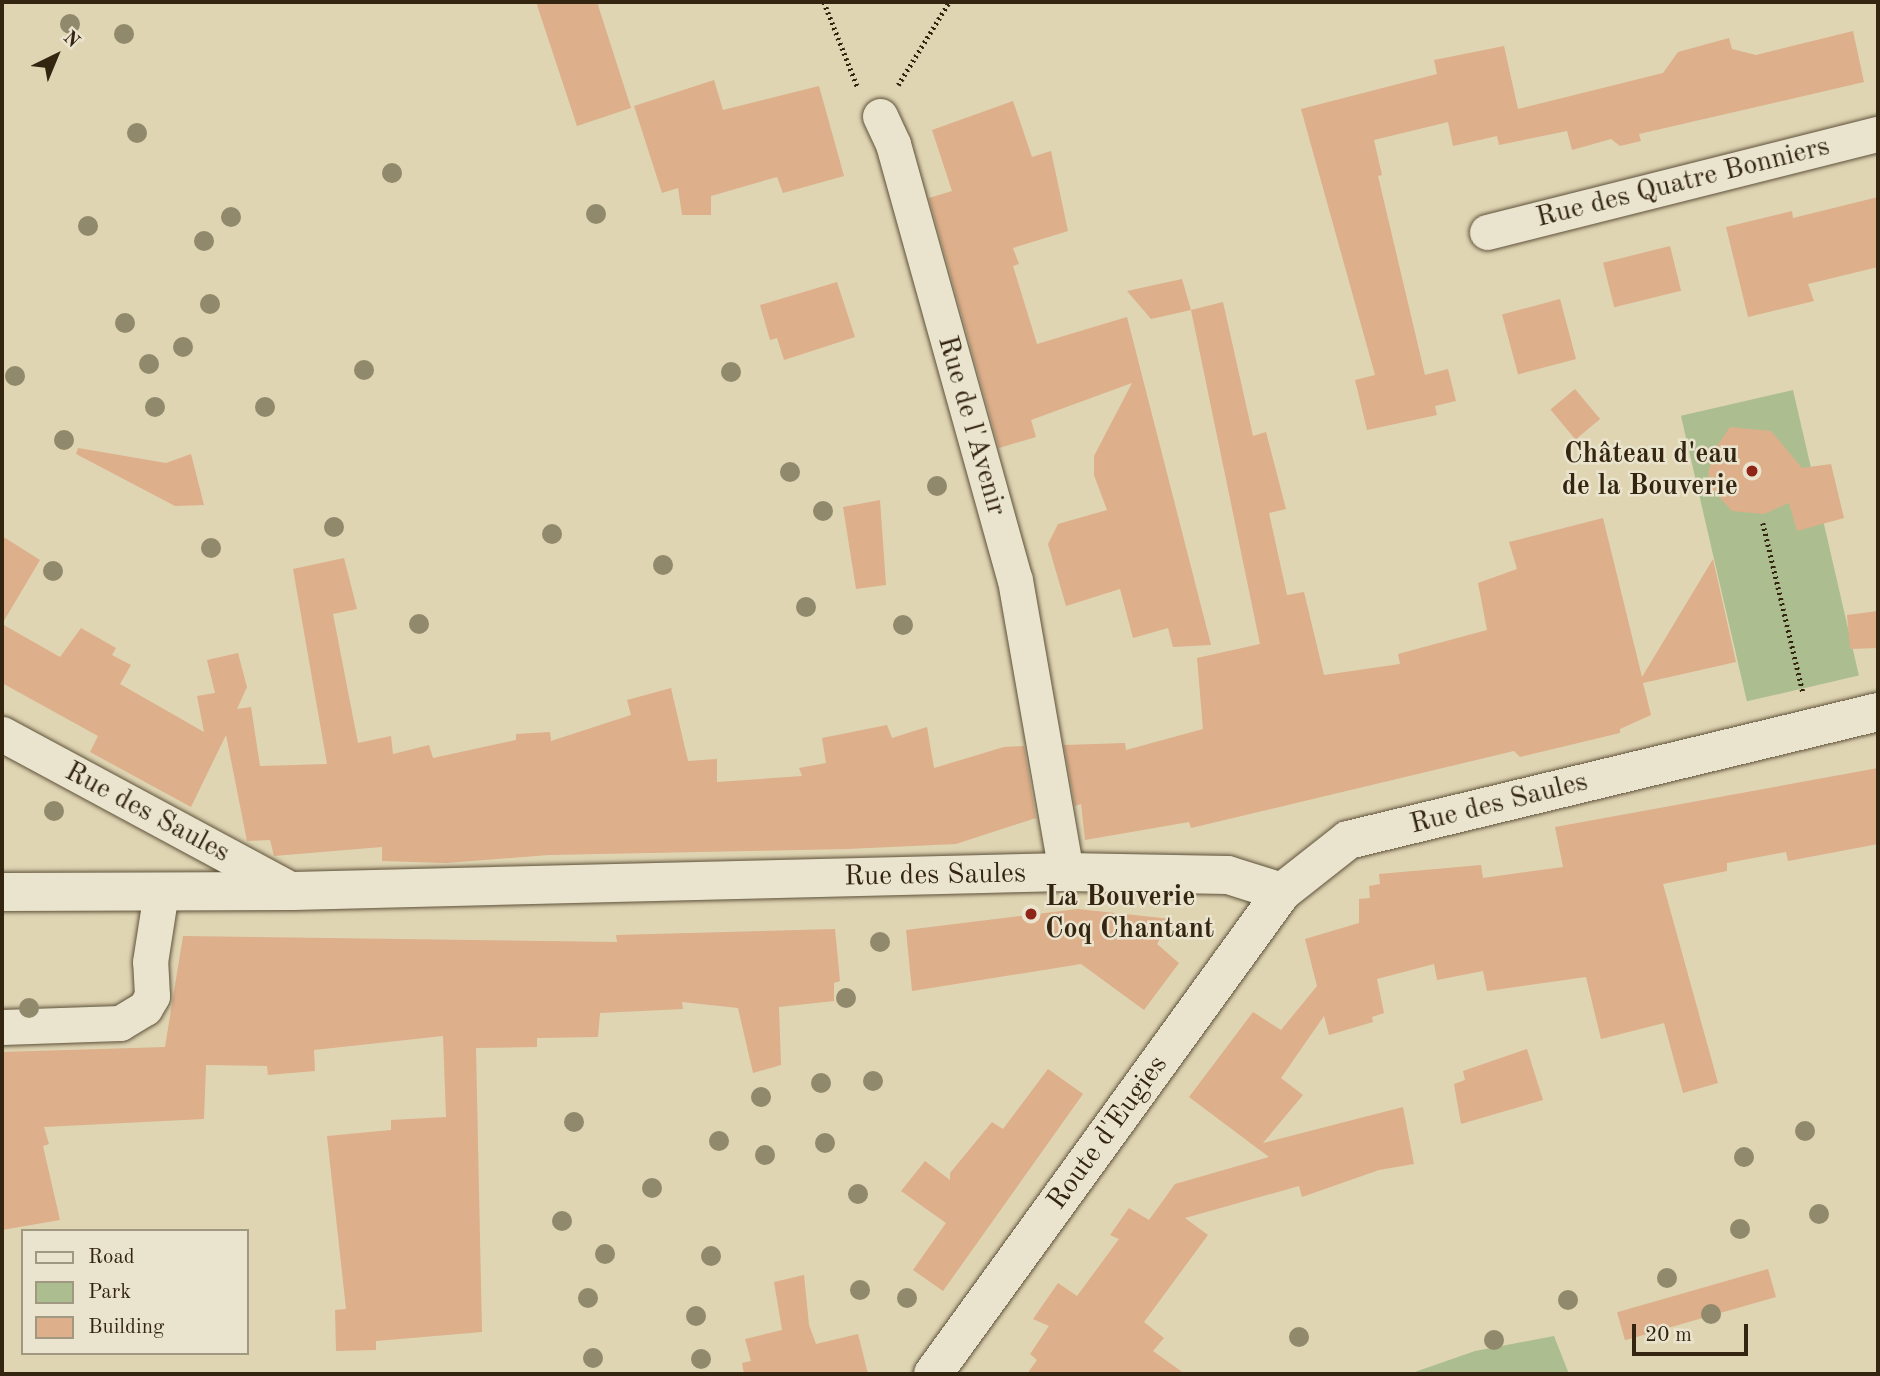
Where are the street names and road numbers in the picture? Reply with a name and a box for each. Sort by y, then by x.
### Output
street label: Rue des Quatre Bonniers [1533,130,1833,236]
street label: Rue de l'Avenir [929,332,1013,520]
street label: Rue des Saules [59,755,235,871]
street label: Rue des Saules [1407,766,1591,842]
street label: Rue des Saules [844,858,1026,894]
street label: Route d'Eugies [1041,1049,1175,1217]

